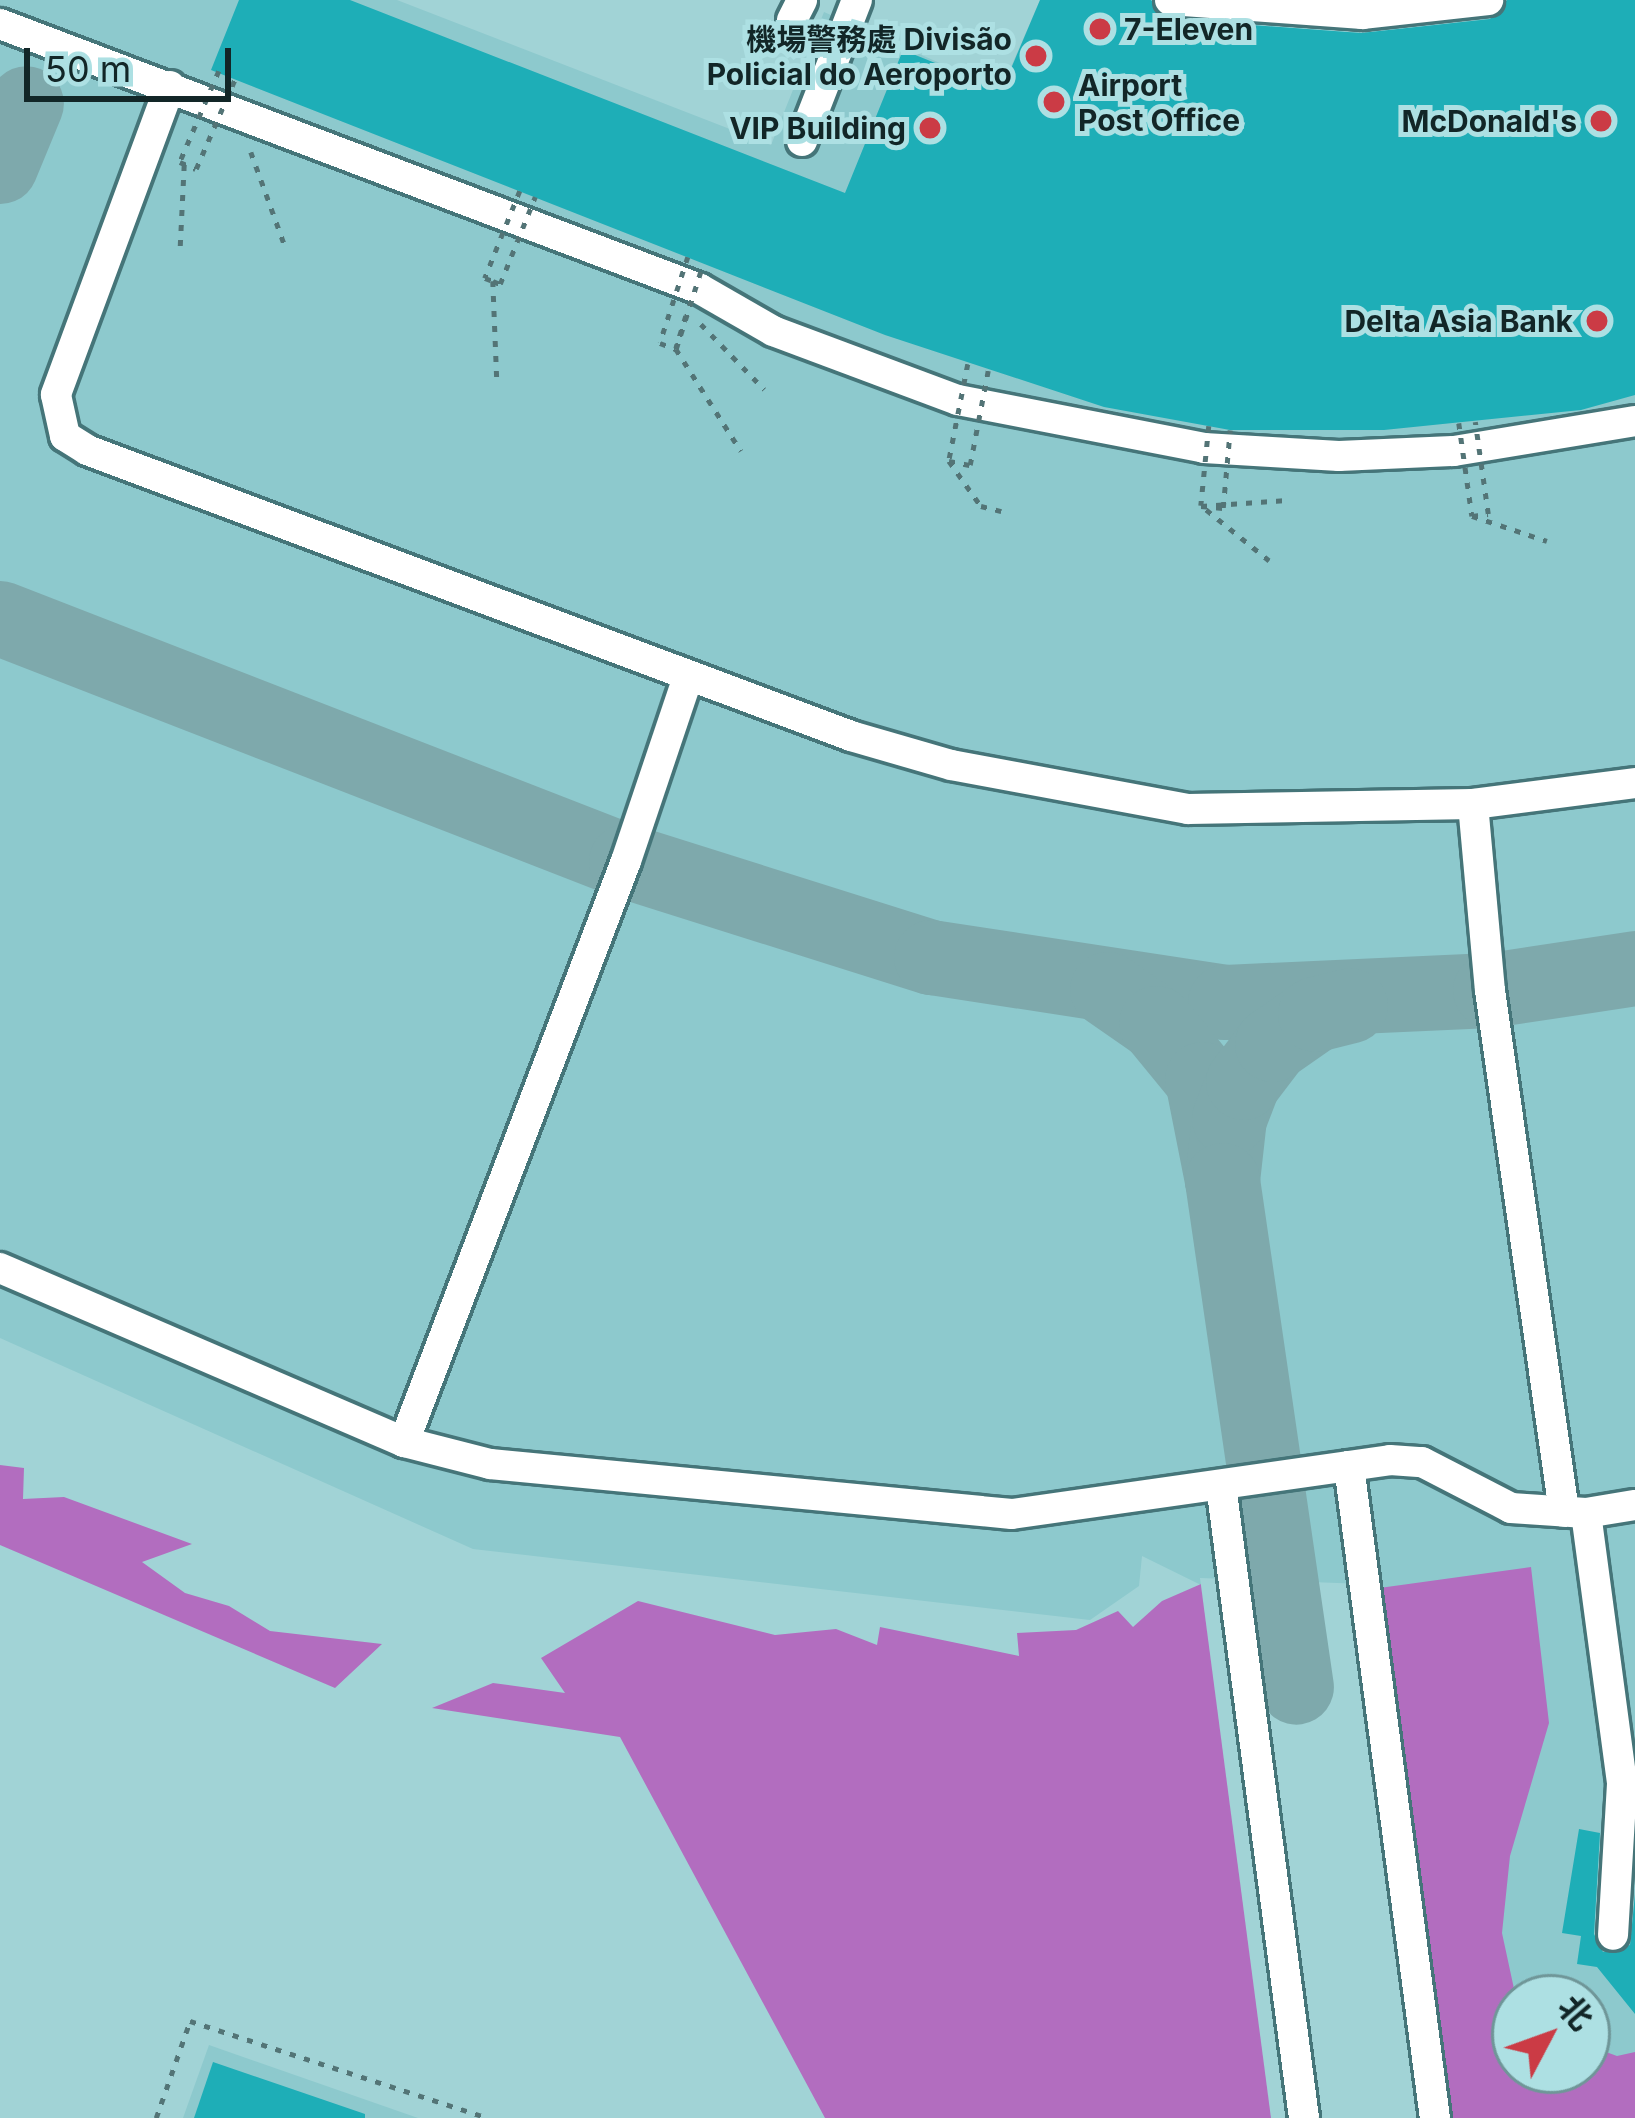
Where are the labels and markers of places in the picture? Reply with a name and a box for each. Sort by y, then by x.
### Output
place label: 7-Eleven [1124,11,1253,47]
marker: 7-Eleven [1087,16,1113,42]
place label: 機場警務處 Divisão Policial do Aeroporto [707,21,1012,92]
marker: 機場警務處 Divisão Policial do Aeroporto [1023,43,1049,69]
place label: Airport Post Office [1078,67,1240,138]
marker: Airport Post Office [1041,89,1067,115]
place label: McDonald's [1401,103,1577,139]
marker: McDonald's [1588,108,1614,134]
place label: VIP Building [729,110,906,146]
marker: VIP Building [917,115,943,141]
place label: Delta Asia Bank [1344,303,1573,339]
marker: Delta Asia Bank [1584,308,1610,334]

